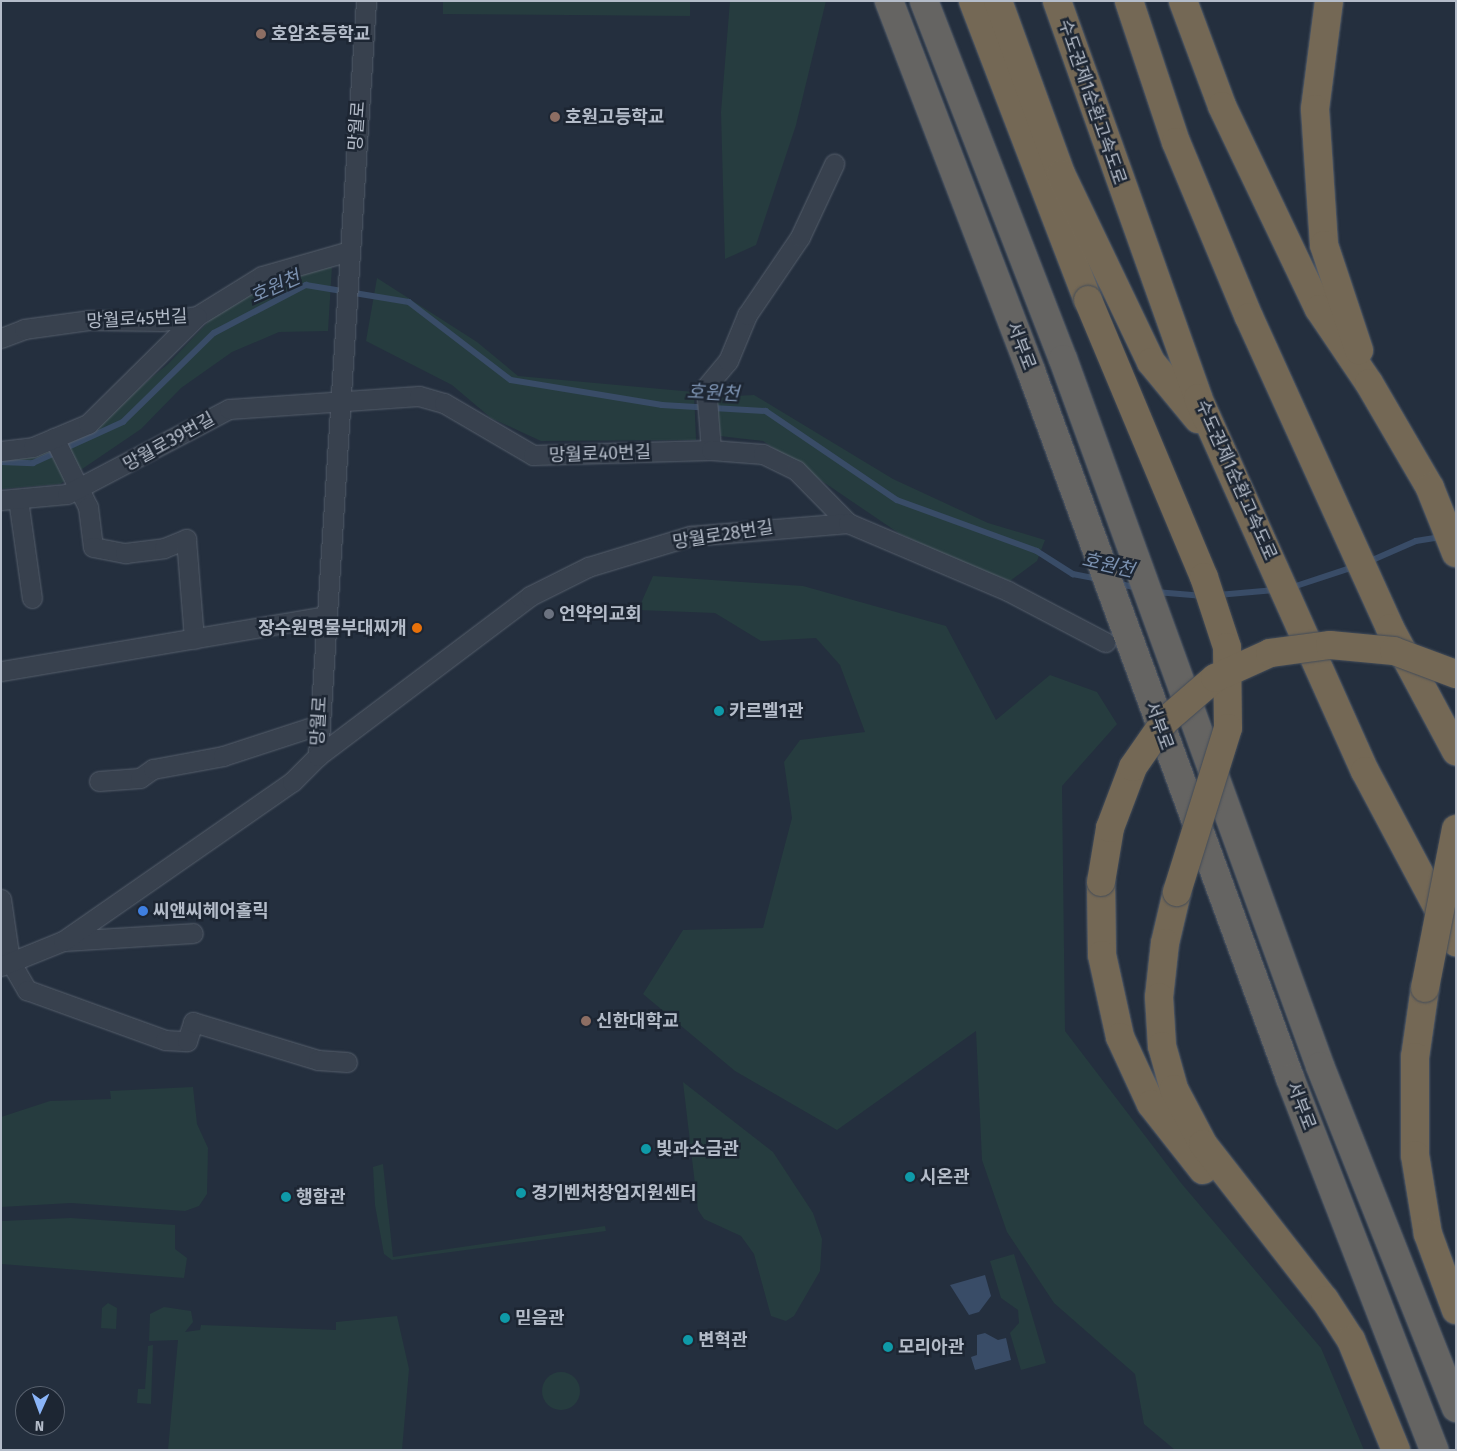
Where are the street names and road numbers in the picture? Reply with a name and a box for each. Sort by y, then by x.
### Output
street label: 수도권제1순환고속도로 [1054,17,1130,187]
street label: 망월로 [344,100,370,152]
street label: 망월로45번길 [86,306,188,332]
street label: 서부로 [1002,319,1040,373]
street label: 수도권제1순환고속도로 [1191,396,1281,564]
street label: 망월로39번길 [120,408,218,476]
street label: 망월로40번길 [548,441,652,467]
street label: 망월로28번길 [671,516,775,554]
street label: 망월로 [307,696,331,746]
street label: 서부로 [1140,699,1178,753]
street label: 서부로 [1282,1079,1320,1133]

